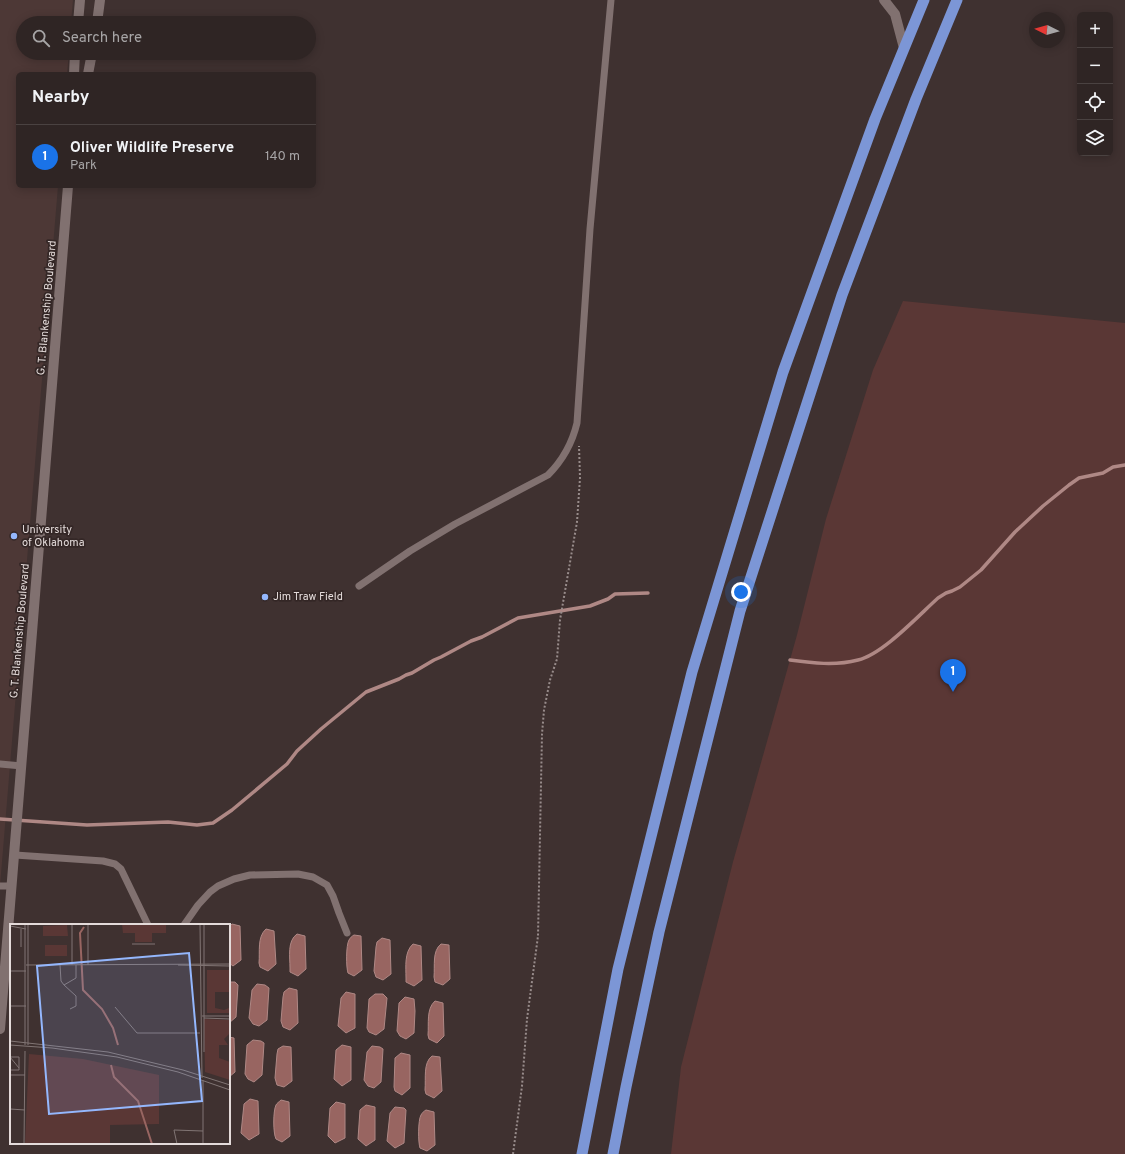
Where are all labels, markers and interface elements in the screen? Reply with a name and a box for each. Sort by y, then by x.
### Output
north arrow [1029,12,1065,48]
map controls [1077,12,1113,156]
button: + [1077,12,1113,48]
search box [16,16,316,60]
icon: search [30,27,52,49]
text: Search here [62,29,142,48]
button: − [1077,48,1113,84]
button: locate [1077,84,1113,120]
text: Nearby [32,87,89,109]
button: layers [1077,120,1113,156]
text: Oliver Wildlife Preserve [70,139,234,158]
text: 1 [42,149,48,165]
text: 140 m [265,149,300,165]
text: Park [70,158,97,174]
street label: G. T. Blankenship Boulevard [34,240,60,376]
place label: University of Oklahoma [22,523,85,550]
marker: University of Oklahoma [9,531,19,541]
street label: G. T. Blankenship Boulevard [7,563,33,699]
your location [731,582,751,602]
place label: Jim Traw Field [273,590,343,604]
marker: Jim Traw Field [260,592,270,602]
pin: 1 [940,659,966,692]
inset map [10,924,230,1144]

